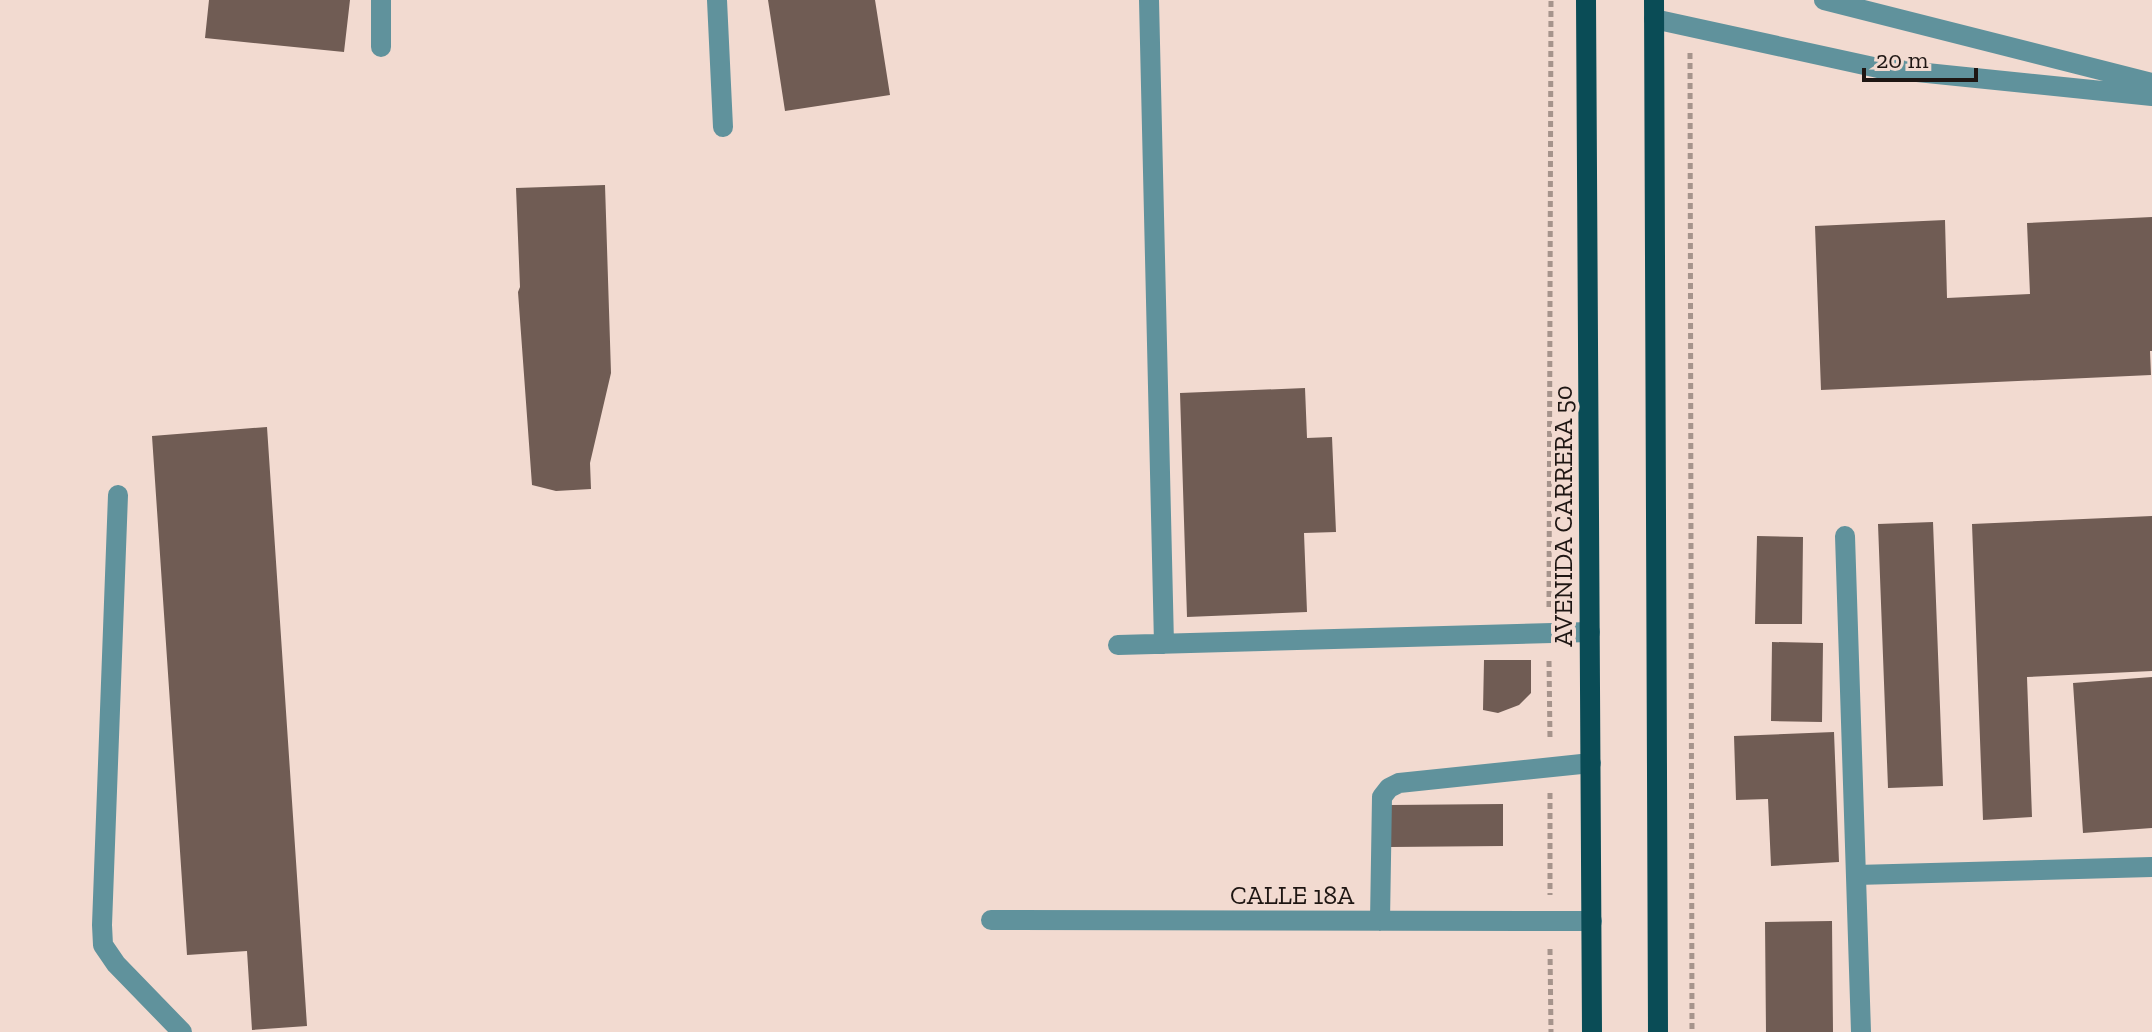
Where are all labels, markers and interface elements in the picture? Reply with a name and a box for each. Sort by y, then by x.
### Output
scale bar [1864,32,1976,82]
text: 20 m [1876,45,1929,74]
street label: AVENIDA CARRERA 50 [1547,385,1579,647]
street label: CALLE 18A [1230,879,1355,911]

